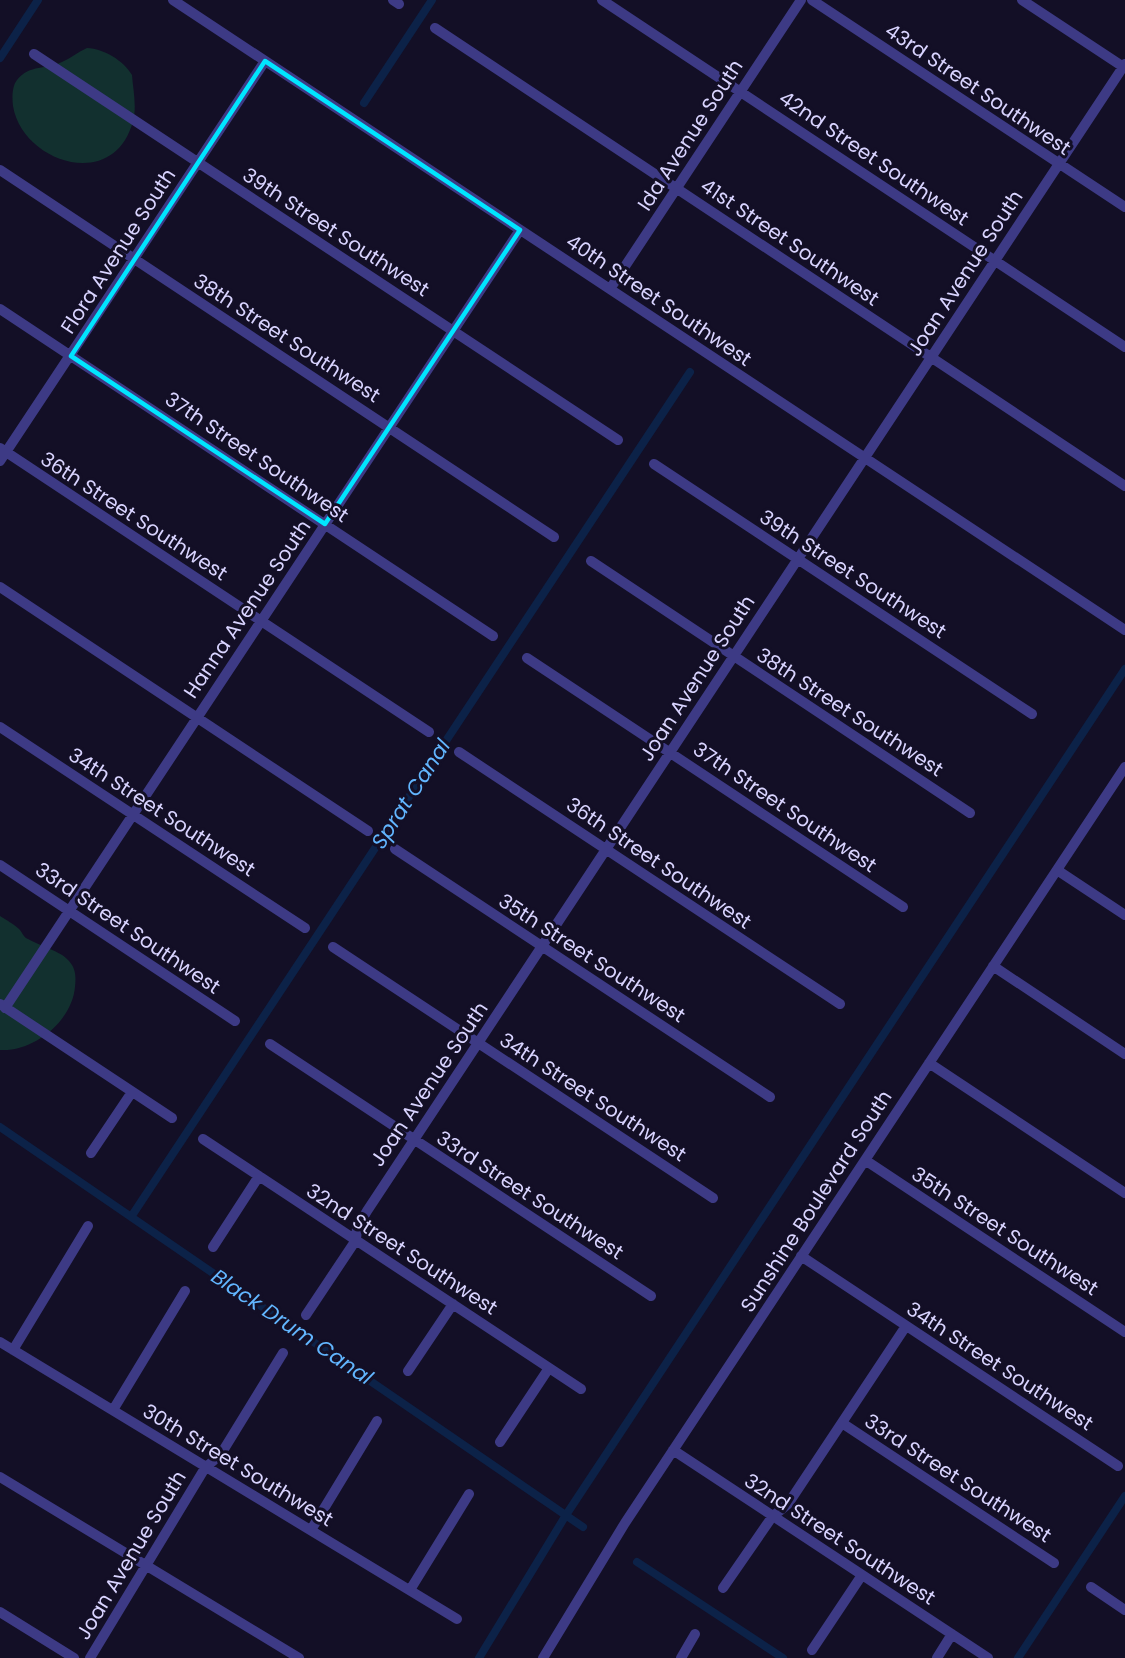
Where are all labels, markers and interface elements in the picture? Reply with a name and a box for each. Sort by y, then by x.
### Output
street label: 43rd Street Southwest [880,16,1076,162]
street label: Ida Avenue South [631,54,749,216]
street label: 42nd Street Southwest [773,84,975,232]
street label: 39th Street Southwest [237,161,435,303]
street label: Flora Avenue South [54,163,182,339]
street label: 41st Street Southwest [695,172,885,312]
street label: Joan Avenue South [901,184,1029,362]
street label: 40th Street Southwest [561,227,757,373]
street label: 38th Street Southwest [188,267,386,409]
street label: 37th Street Southwest [160,385,354,529]
street label: 36th Street Southwest [35,445,233,587]
street label: 39th Street Southwest [754,503,952,645]
street label: Hanna Avenue South [177,514,317,704]
street label: Joan Avenue South [633,589,761,767]
street label: 38th Street Southwest [751,641,949,783]
water label: Sprat Canal [364,732,457,854]
street label: 37th Street Southwest [688,735,882,879]
street label: 34th Street Southwest [63,741,261,883]
street label: 36th Street Southwest [561,791,757,935]
street label: 33rd Street Southwest [30,856,226,1000]
street label: 35th Street Southwest [493,887,691,1029]
street label: Joan Avenue South [363,996,495,1172]
street label: 34th Street Southwest [494,1026,692,1168]
street label: Sunshine Boulevard South [734,1084,898,1318]
street label: 33rd Street Southwest [431,1124,629,1266]
street label: 35th Street Southwest [906,1160,1104,1302]
street label: 32nd Street Southwest [301,1177,503,1321]
water label: Black Drum Canal [206,1262,380,1392]
street label: 34th Street Southwest [901,1295,1099,1437]
street label: 30th Street Southwest [138,1397,338,1533]
street label: 33rd Street Southwest [859,1407,1057,1549]
street label: Joan Avenue South [69,1465,193,1645]
street label: 32nd Street Southwest [739,1467,941,1611]

